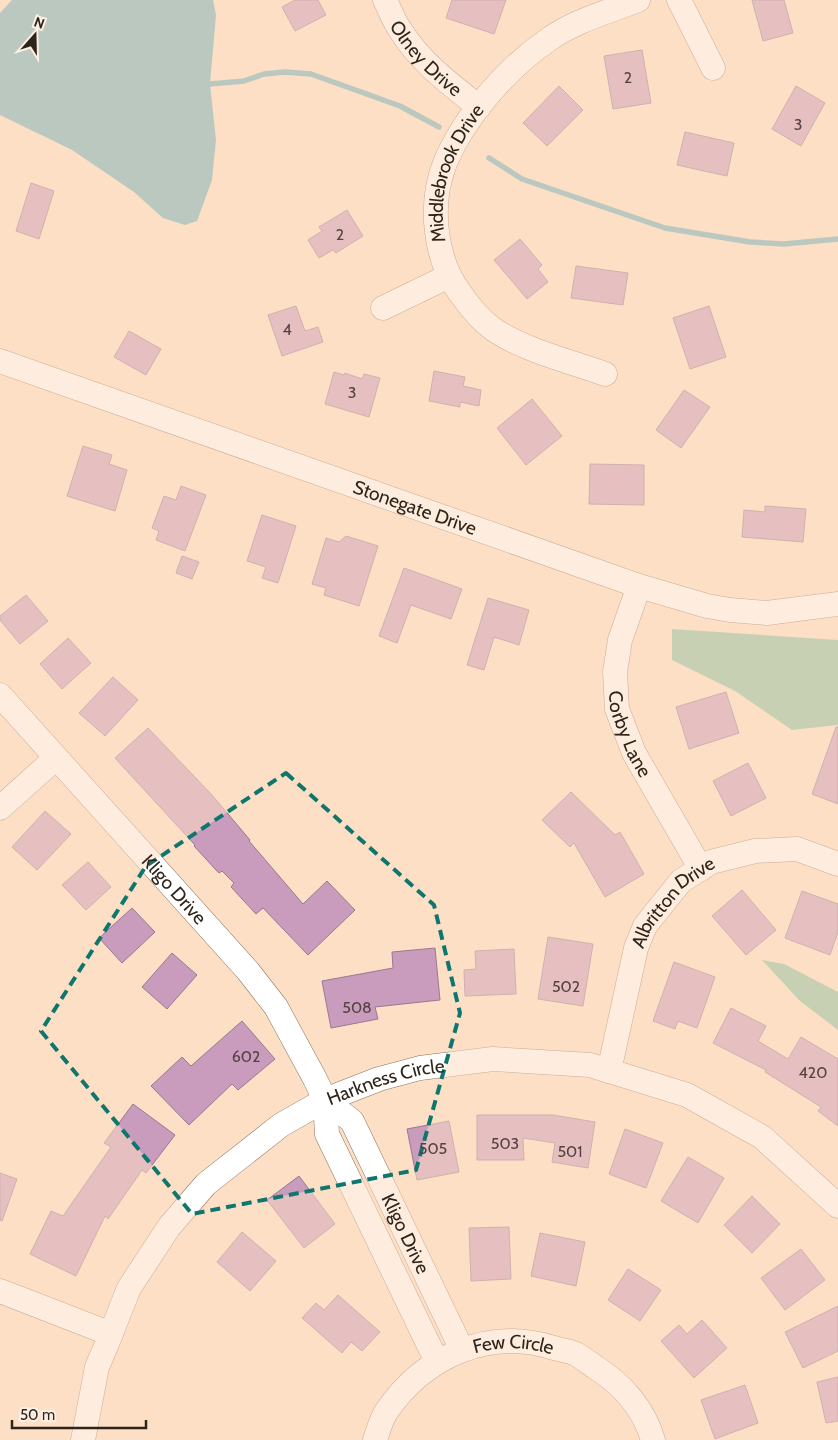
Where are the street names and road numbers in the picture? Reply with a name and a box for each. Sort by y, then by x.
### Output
street label: Olney Drive [385,16,467,101]
street label: Middlebrook Drive [424,99,488,244]
street label: Stonegate Drive [350,475,480,540]
street label: Corby Lane [605,690,657,781]
street label: Kligo Drive [137,849,212,929]
street label: Albritton Drive [626,851,719,951]
street label: Harkness Circle [323,1054,446,1110]
street label: Kligo Drive [377,1190,435,1278]
street label: Few Circle [470,1330,557,1359]

